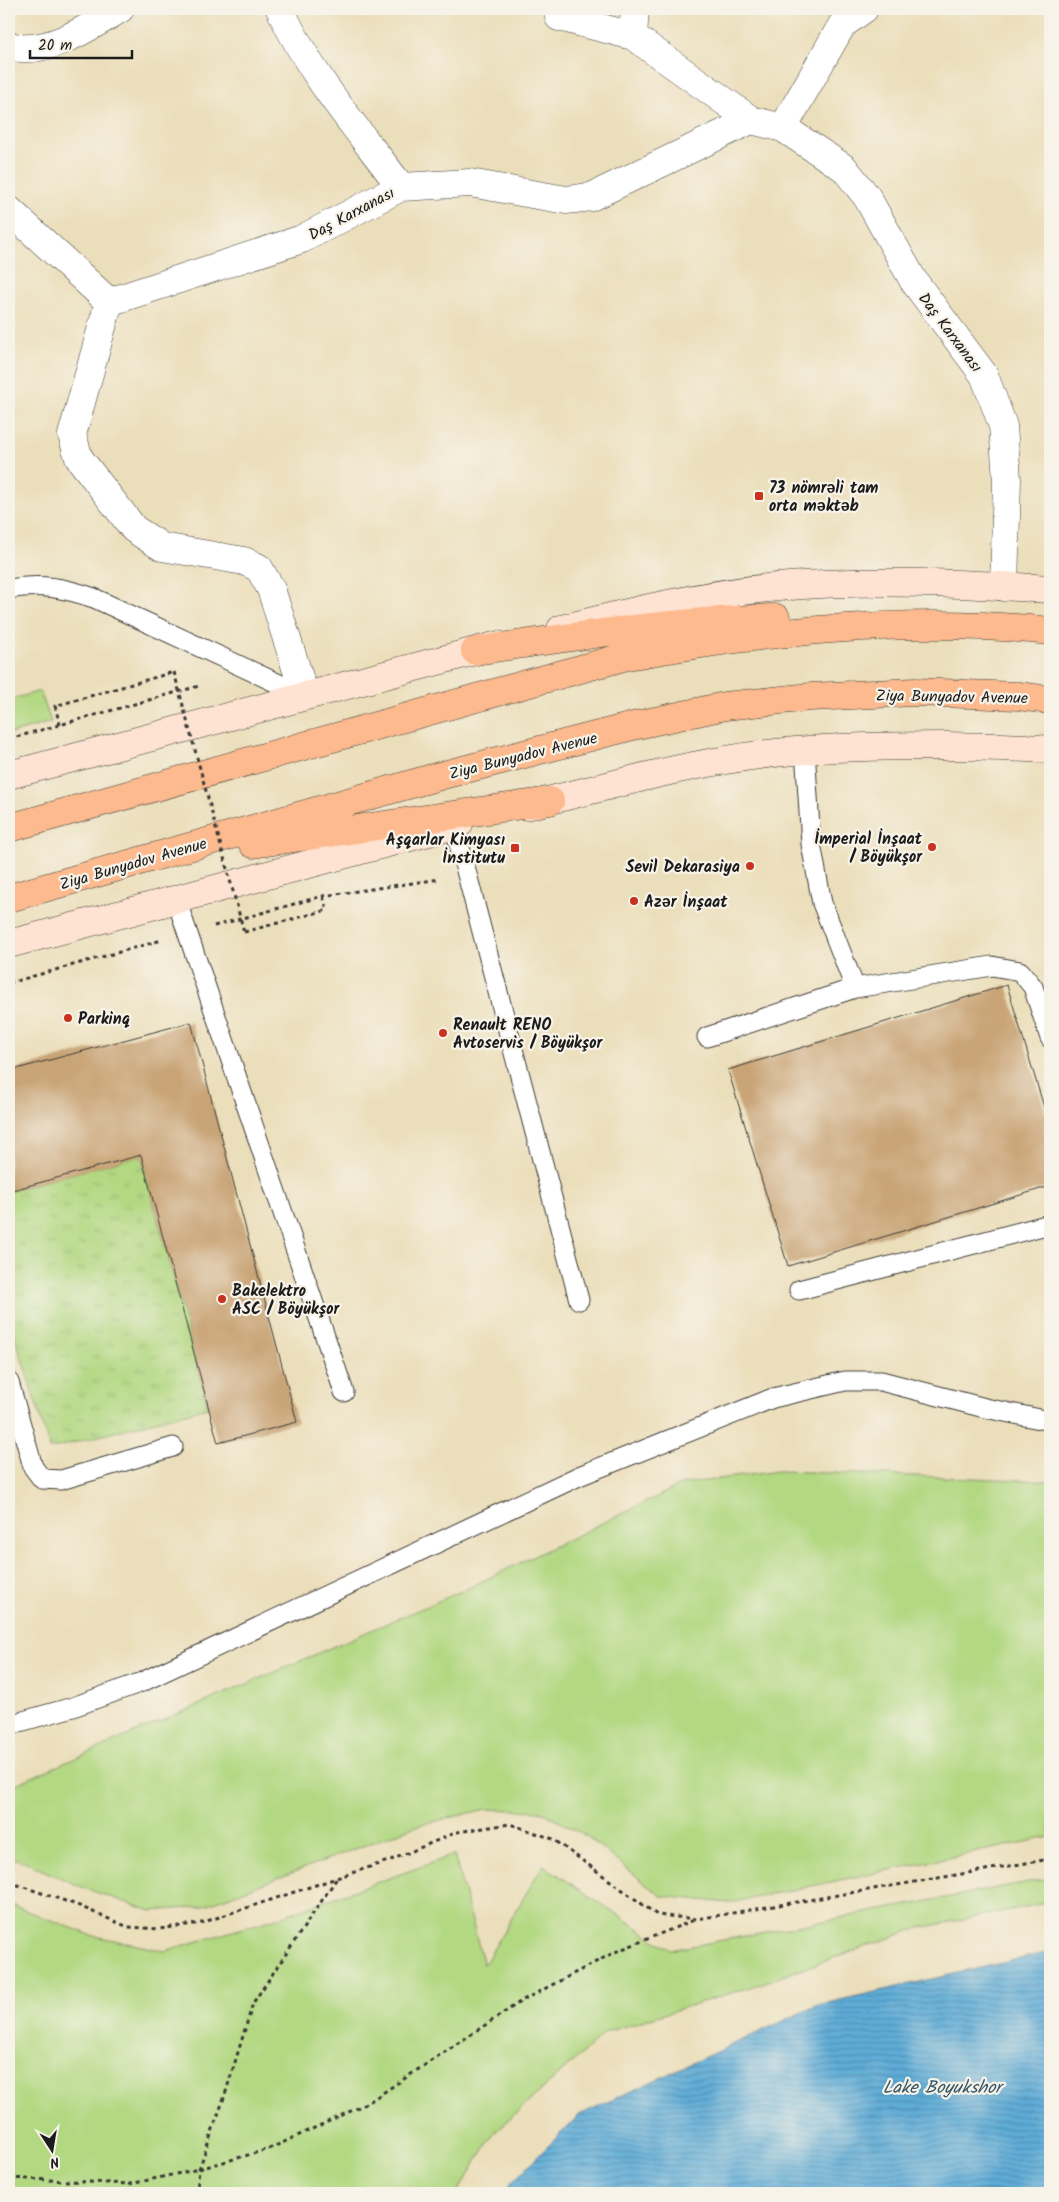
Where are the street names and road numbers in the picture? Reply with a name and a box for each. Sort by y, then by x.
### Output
street label: Daş Karxanası [304,181,399,248]
street label: Daş Karxanası [911,288,988,378]
street label: Ziya Bunyadov Avenue [876,684,1028,711]
street label: Ziya Bunyadov Avenue [447,726,600,787]
street label: Ziya Bunyadov Avenue [57,831,210,897]

